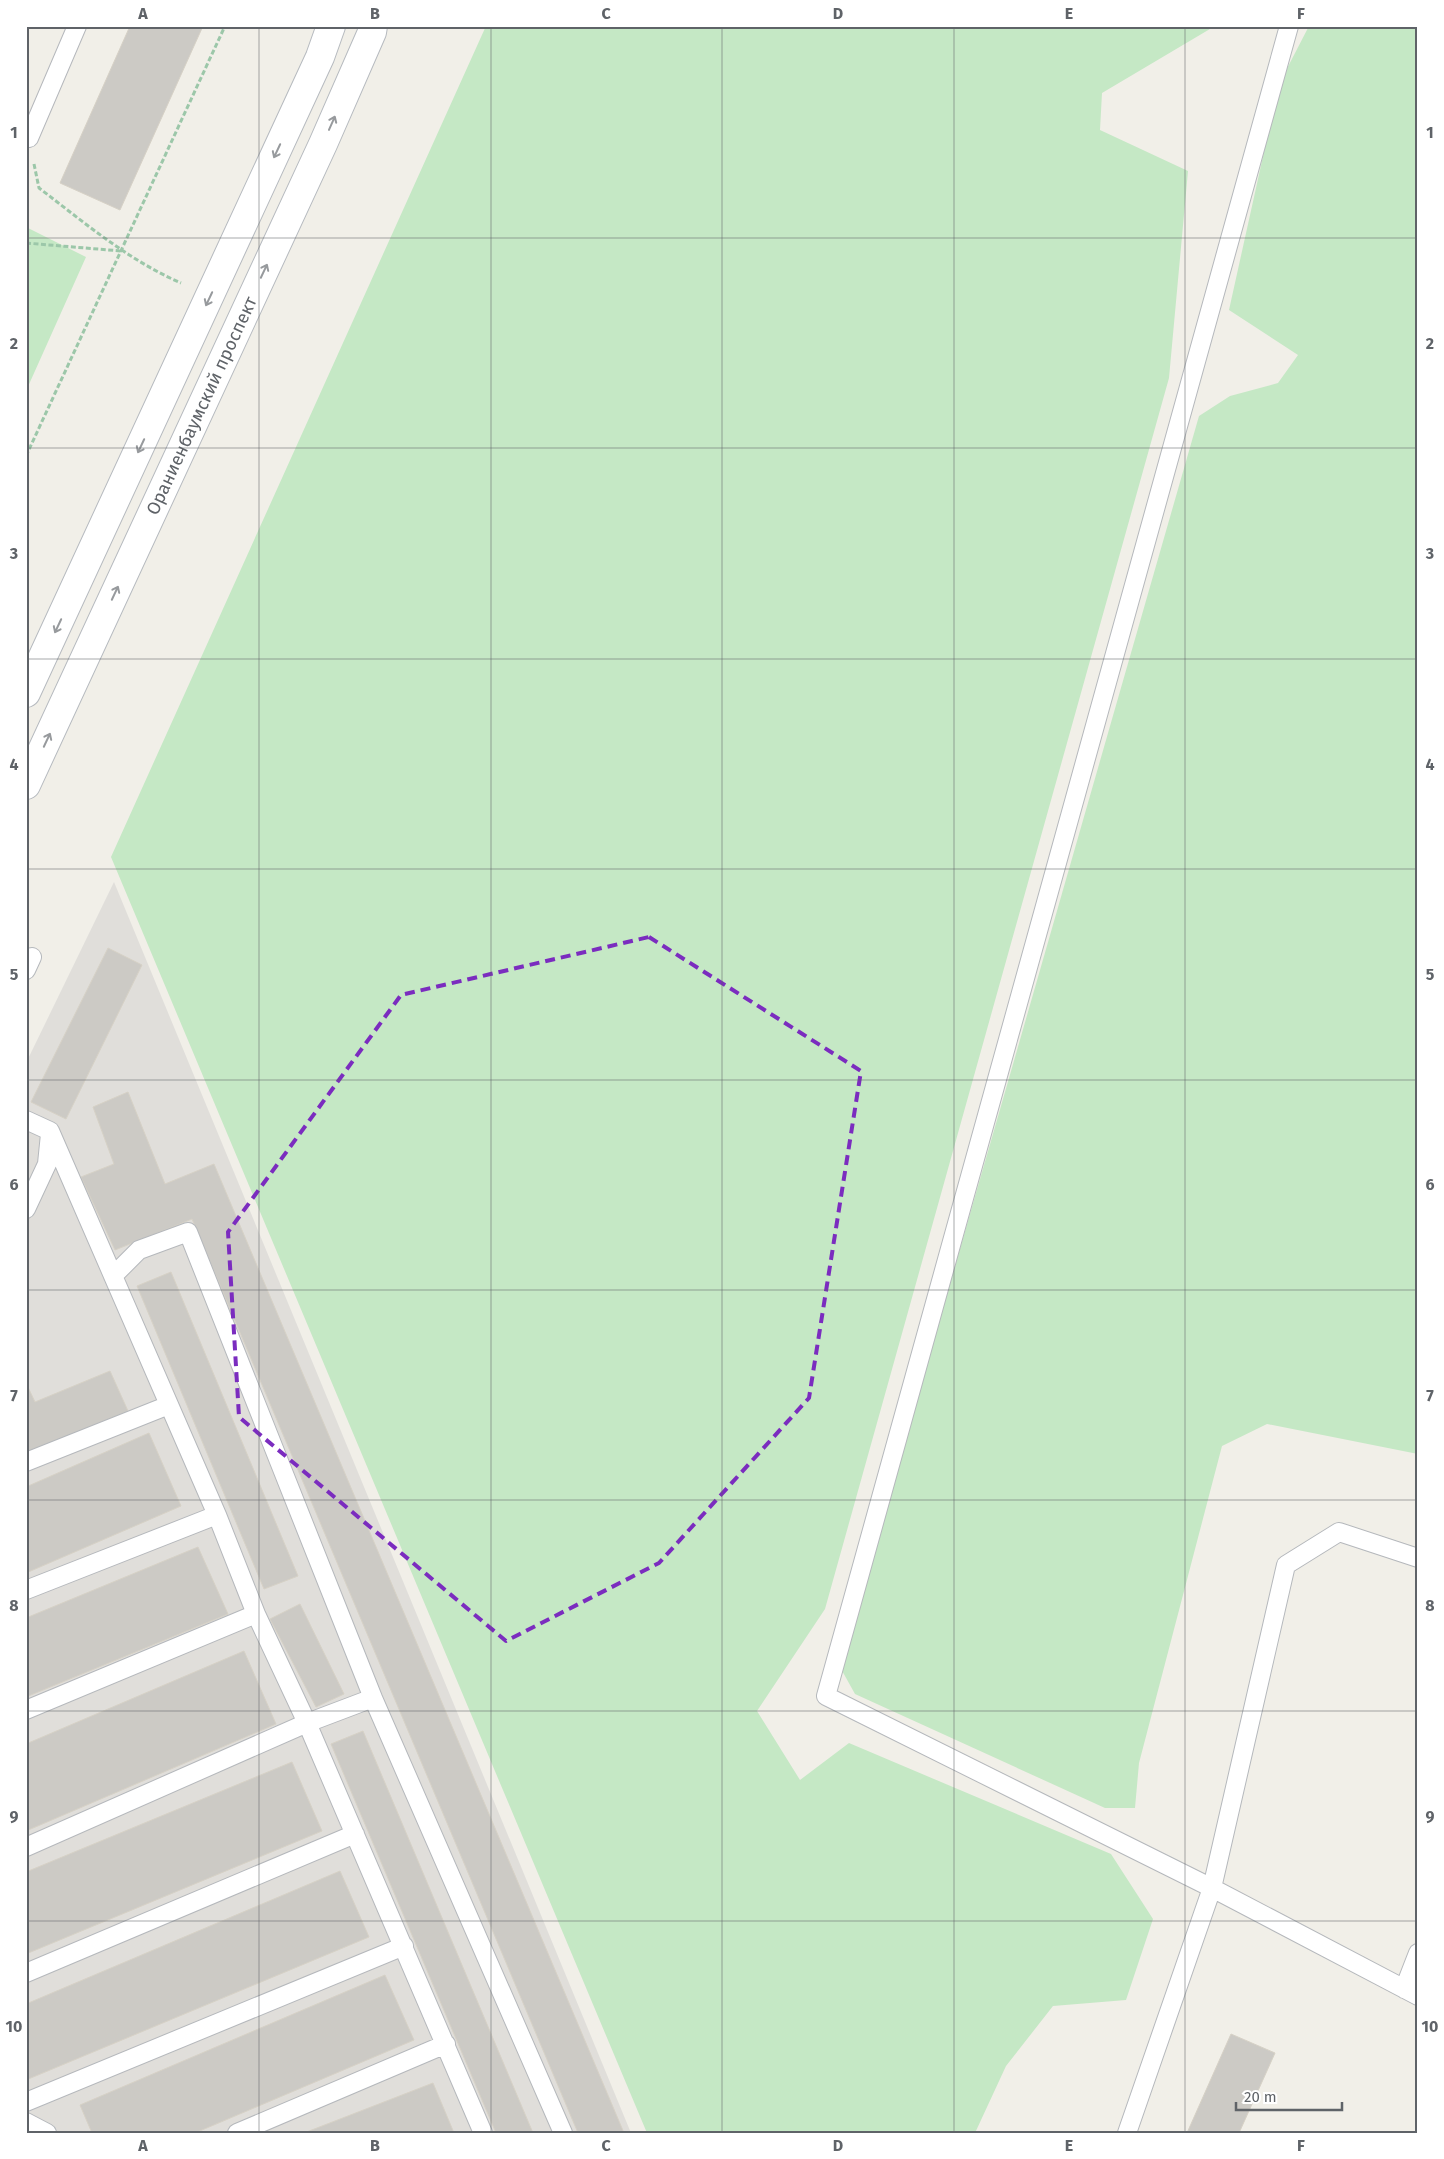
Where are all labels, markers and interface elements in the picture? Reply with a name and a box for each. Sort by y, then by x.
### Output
text: A [137,4,148,23]
text: B [370,4,380,23]
text: C [601,4,611,23]
text: D [833,4,843,23]
text: E [1065,4,1073,23]
text: F [1297,4,1305,23]
one-way arrow [328,116,338,131]
text: 1 [10,123,18,142]
text: 1 [1426,123,1434,142]
one-way arrow [272,143,281,158]
one-way arrow [259,263,269,278]
one-way arrow [204,291,213,306]
street label: Ораниенбаумский проспект [142,292,262,518]
text: 2 [10,334,18,353]
text: 2 [1426,334,1434,353]
one-way arrow [135,438,145,453]
text: 3 [9,544,18,563]
text: 3 [1425,544,1434,563]
one-way arrow [110,586,120,601]
one-way arrow [52,618,62,633]
one-way arrow [42,733,52,748]
text: 4 [9,755,19,774]
text: 4 [1425,755,1435,774]
text: 5 [10,965,19,984]
text: 5 [1426,965,1435,984]
text: 6 [9,1175,19,1194]
text: 6 [1425,1175,1435,1194]
text: 7 [10,1386,18,1405]
text: 7 [1426,1386,1434,1405]
text: 8 [9,1596,19,1615]
text: 8 [1425,1596,1435,1615]
text: 9 [10,1807,19,1826]
text: 9 [1426,1807,1435,1826]
text: 10 [6,2017,22,2036]
text: 10 [1422,2017,1438,2036]
scale bar [1236,2079,1343,2111]
text: 20 m [1244,2088,1277,2106]
text: A [137,2136,148,2155]
text: B [370,2136,380,2155]
text: C [601,2136,611,2155]
text: D [833,2136,843,2155]
text: E [1065,2136,1073,2155]
text: F [1297,2136,1305,2155]

